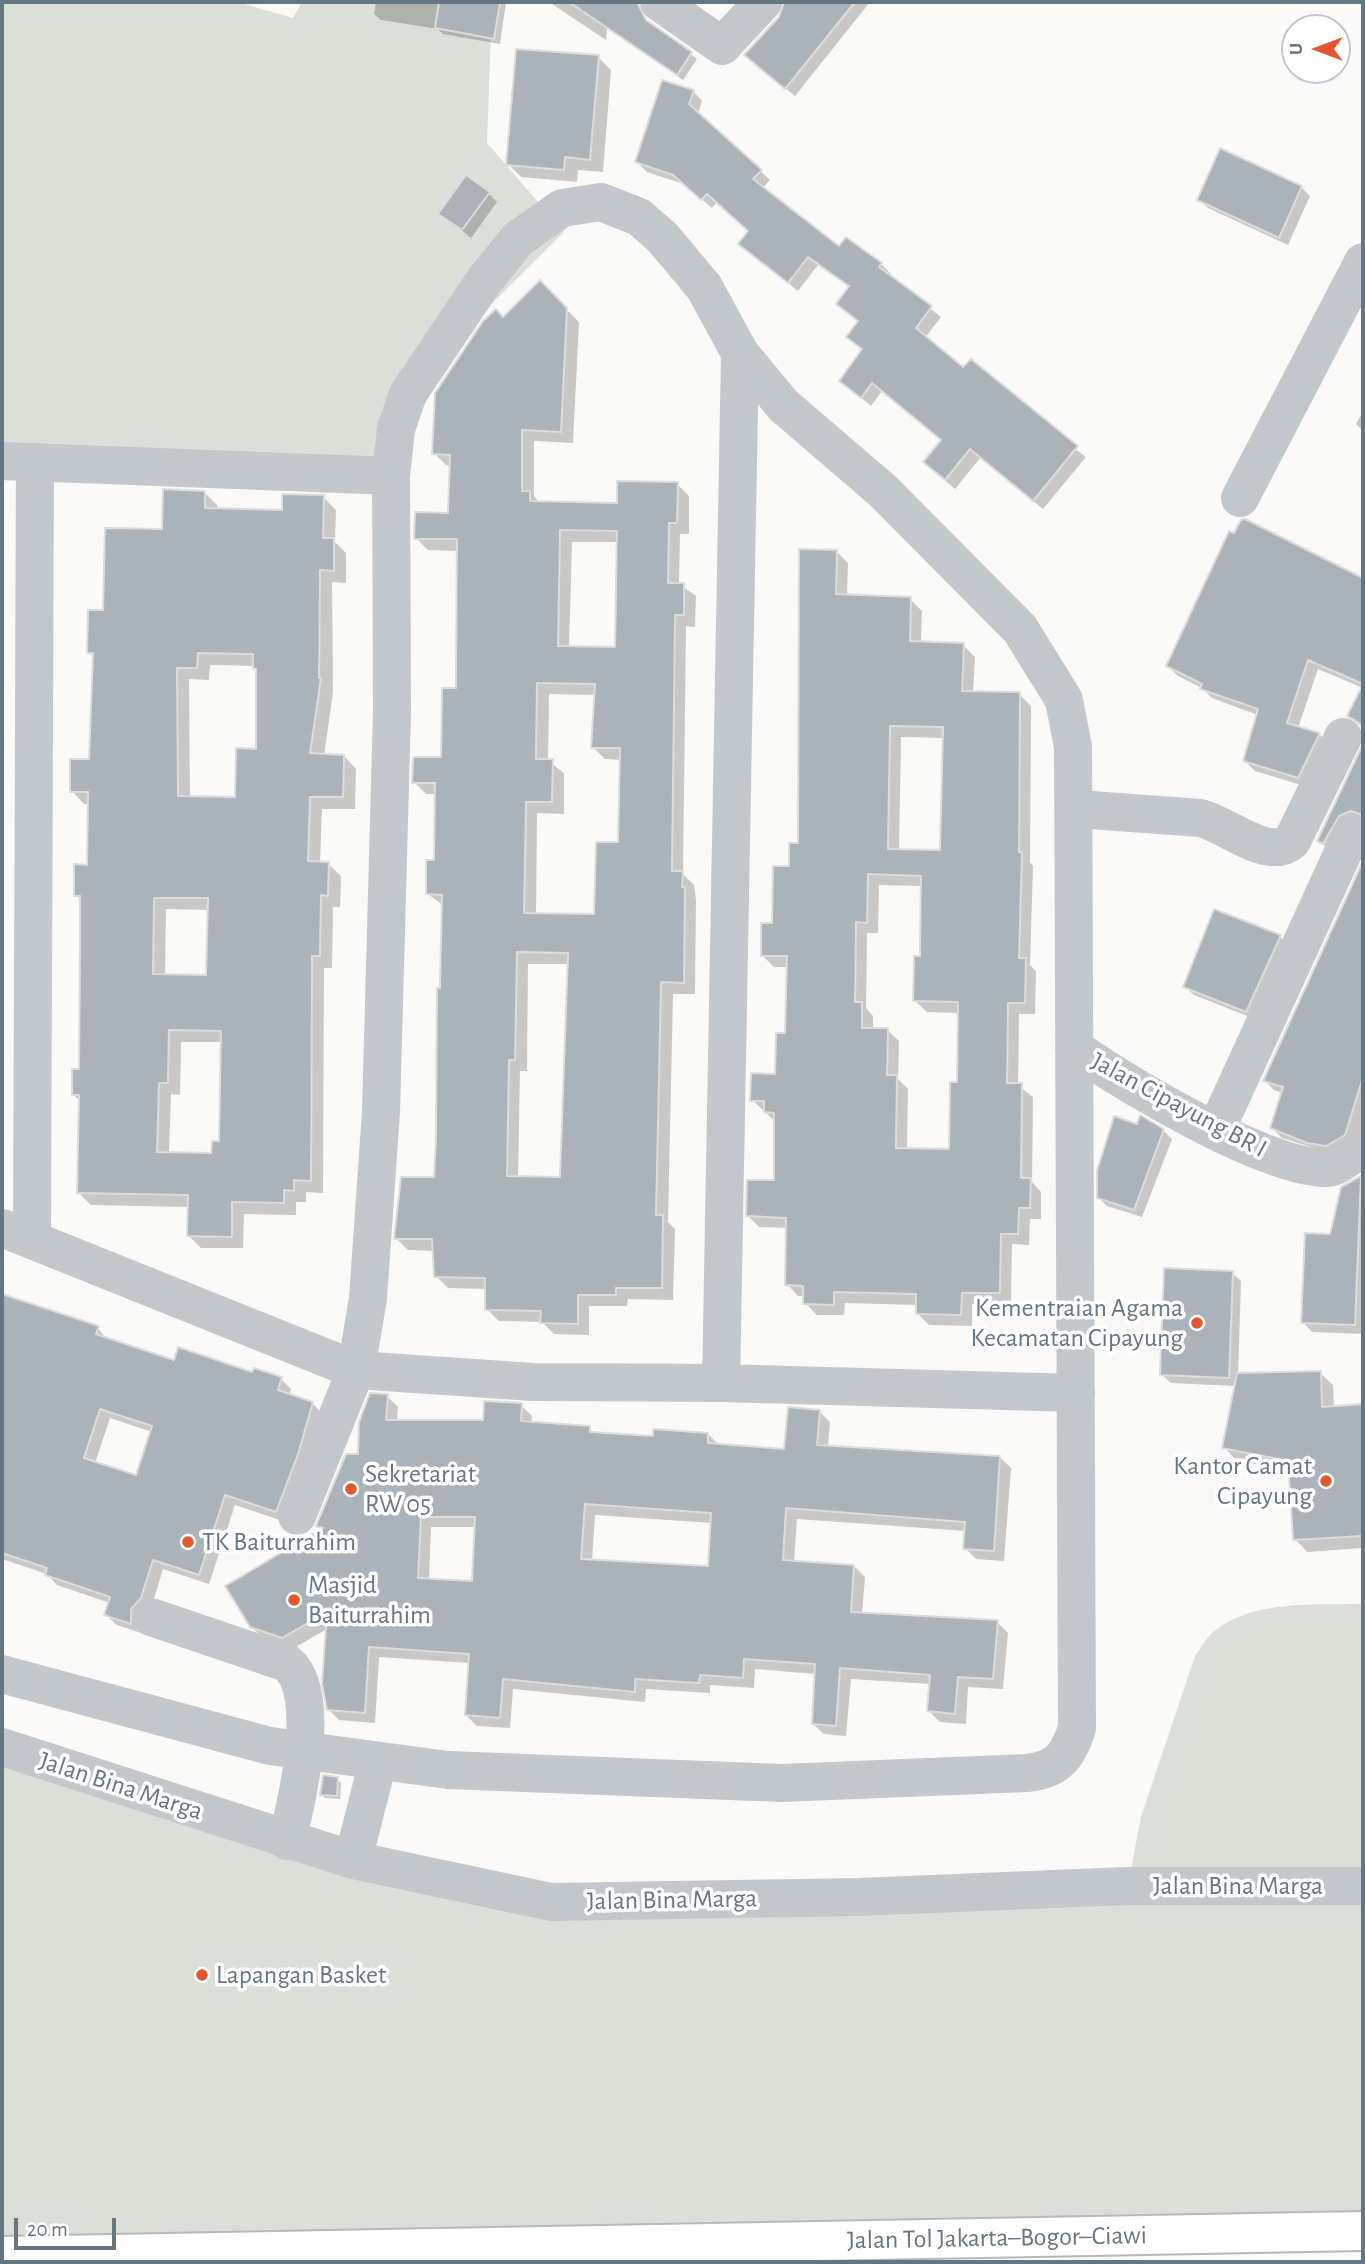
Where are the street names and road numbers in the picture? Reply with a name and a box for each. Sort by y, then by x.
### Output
street label: Jalan Cipayung BR I [1086,1046,1272,1164]
street label: Jalan Bina Marga [35,1745,207,1827]
street label: Jalan Bina Marga [1153,1870,1323,1902]
street label: Jalan Bina Marga [587,1883,757,1917]
street label: Jalan Tol Jakarta–Bogor–Ciawi [847,2220,1147,2256]

